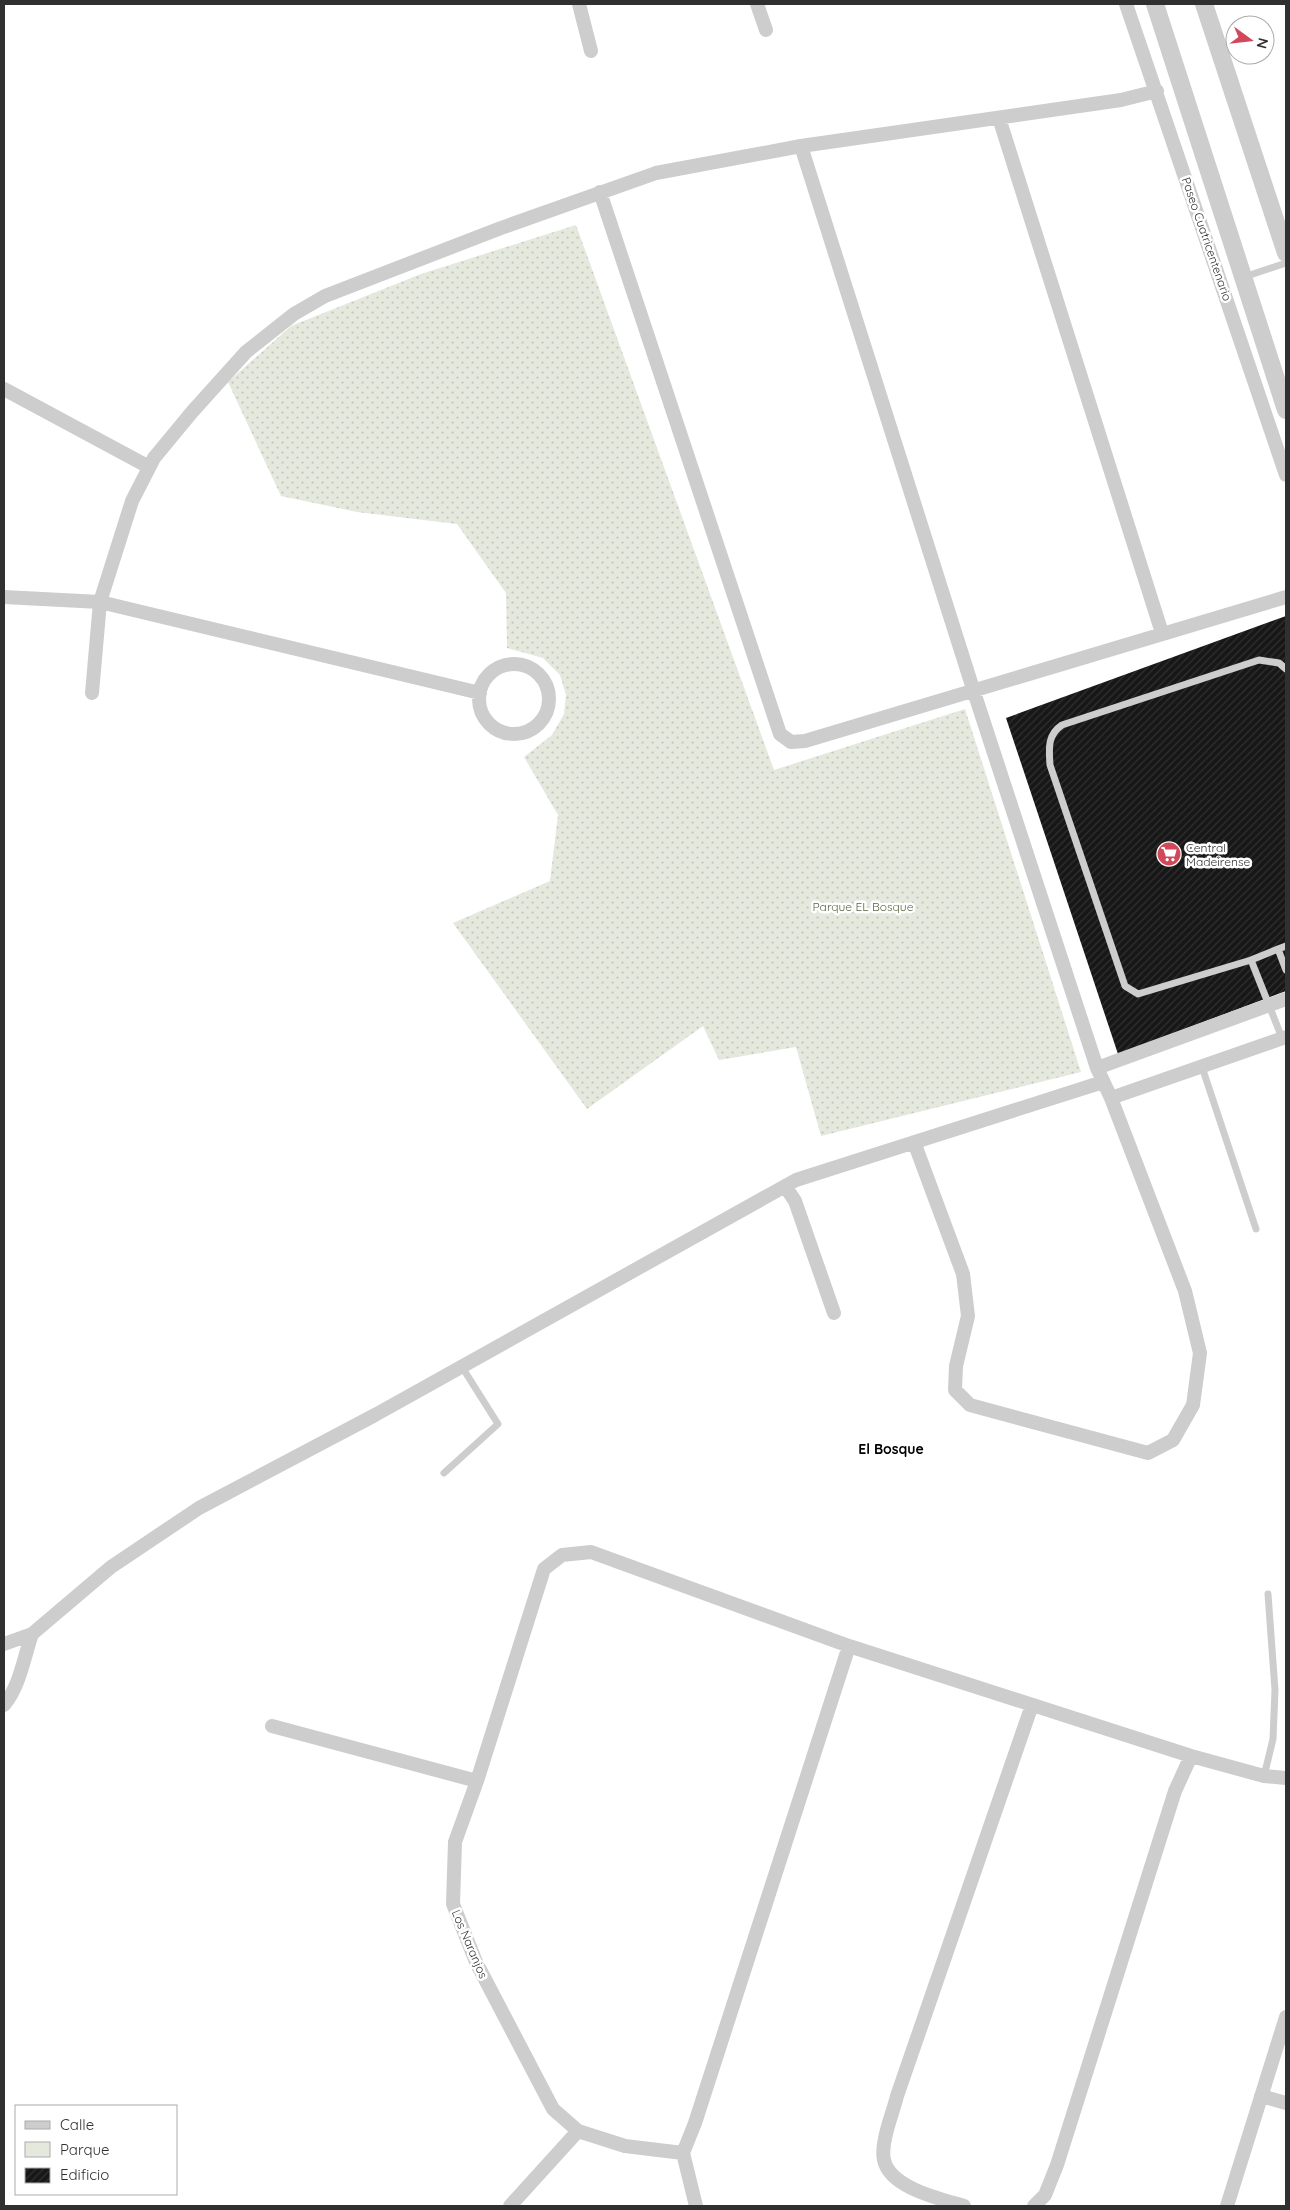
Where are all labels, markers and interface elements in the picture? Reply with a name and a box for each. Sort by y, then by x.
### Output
north arrow [1225,15,1275,65]
text: N [1253,36,1273,51]
street label: Paseo Cuatricentenario [1179,175,1235,303]
place label: Central Madeirense [1186,840,1251,869]
supermarket icon: Central Madeirense [1156,841,1182,867]
park label: Parque EL Bosque [813,899,914,914]
district label: El Bosque [858,1440,924,1458]
street label: Los Naranjos [449,1907,491,1981]
legend [15,2105,178,2195]
text: Calle [60,2115,94,2134]
text: Parque [60,2140,110,2159]
text: Edificio [60,2165,109,2184]

